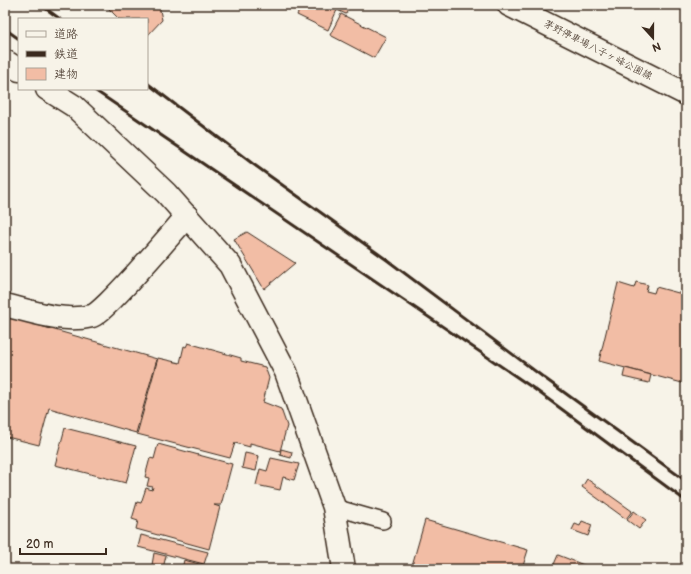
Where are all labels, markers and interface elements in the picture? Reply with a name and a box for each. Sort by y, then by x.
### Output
street label: 茅野停車場八子ヶ峰公園線 [542,17,654,83]
legend [18,18,148,90]
north arrow [633,18,673,58]
text: 道路 [54,27,78,42]
text: N [650,39,663,54]
text: 鉄道 [54,47,78,62]
text: 建物 [54,67,78,82]
scale bar [20,530,106,556]
text: 20 m [26,537,53,552]

